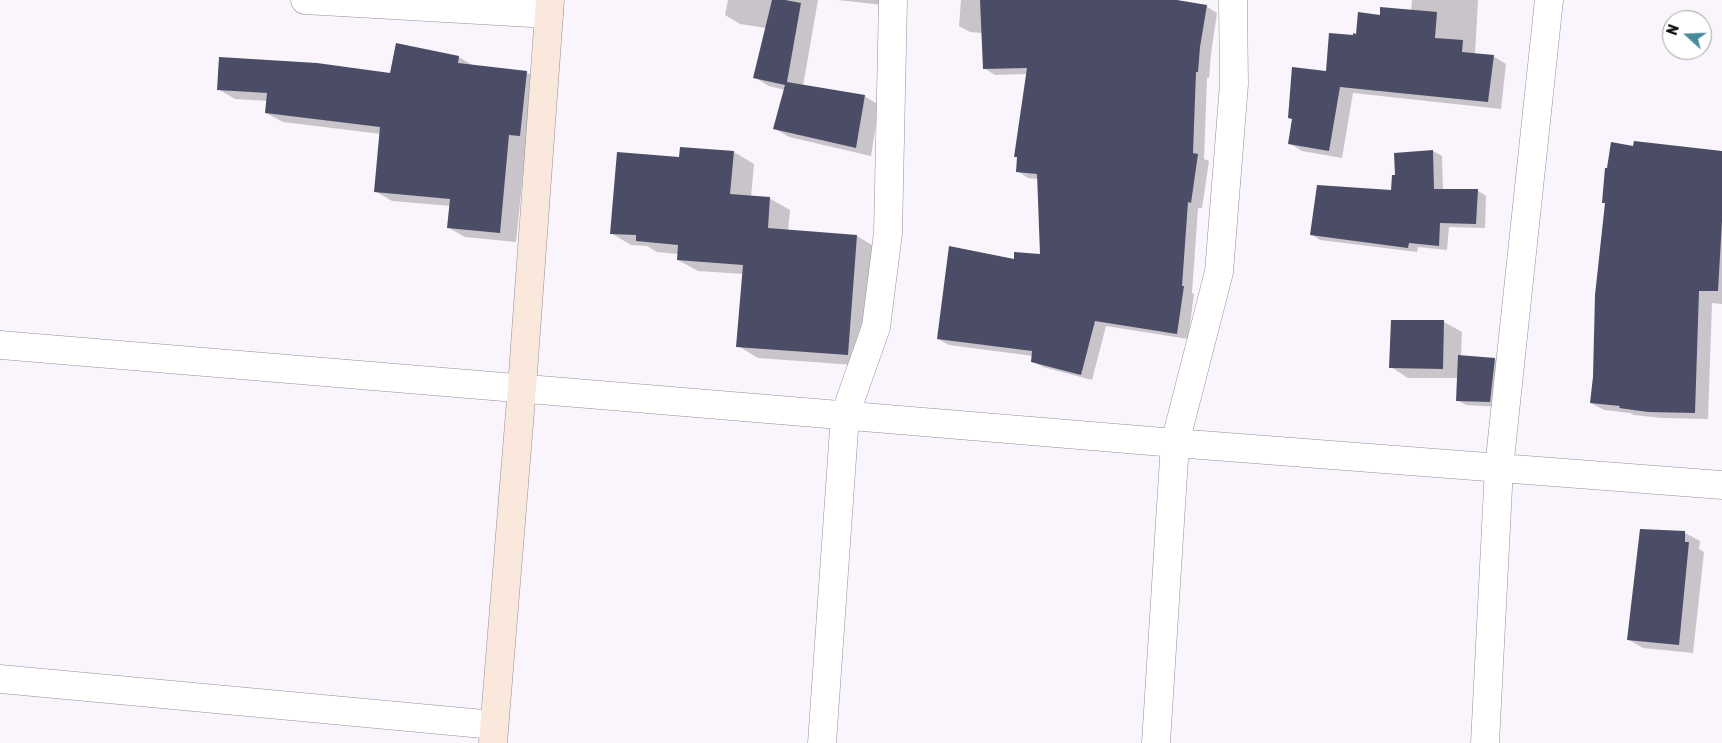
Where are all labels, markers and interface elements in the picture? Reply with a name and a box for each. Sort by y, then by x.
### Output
north arrow [1662,10,1712,60]
text: N [1664,22,1683,38]

